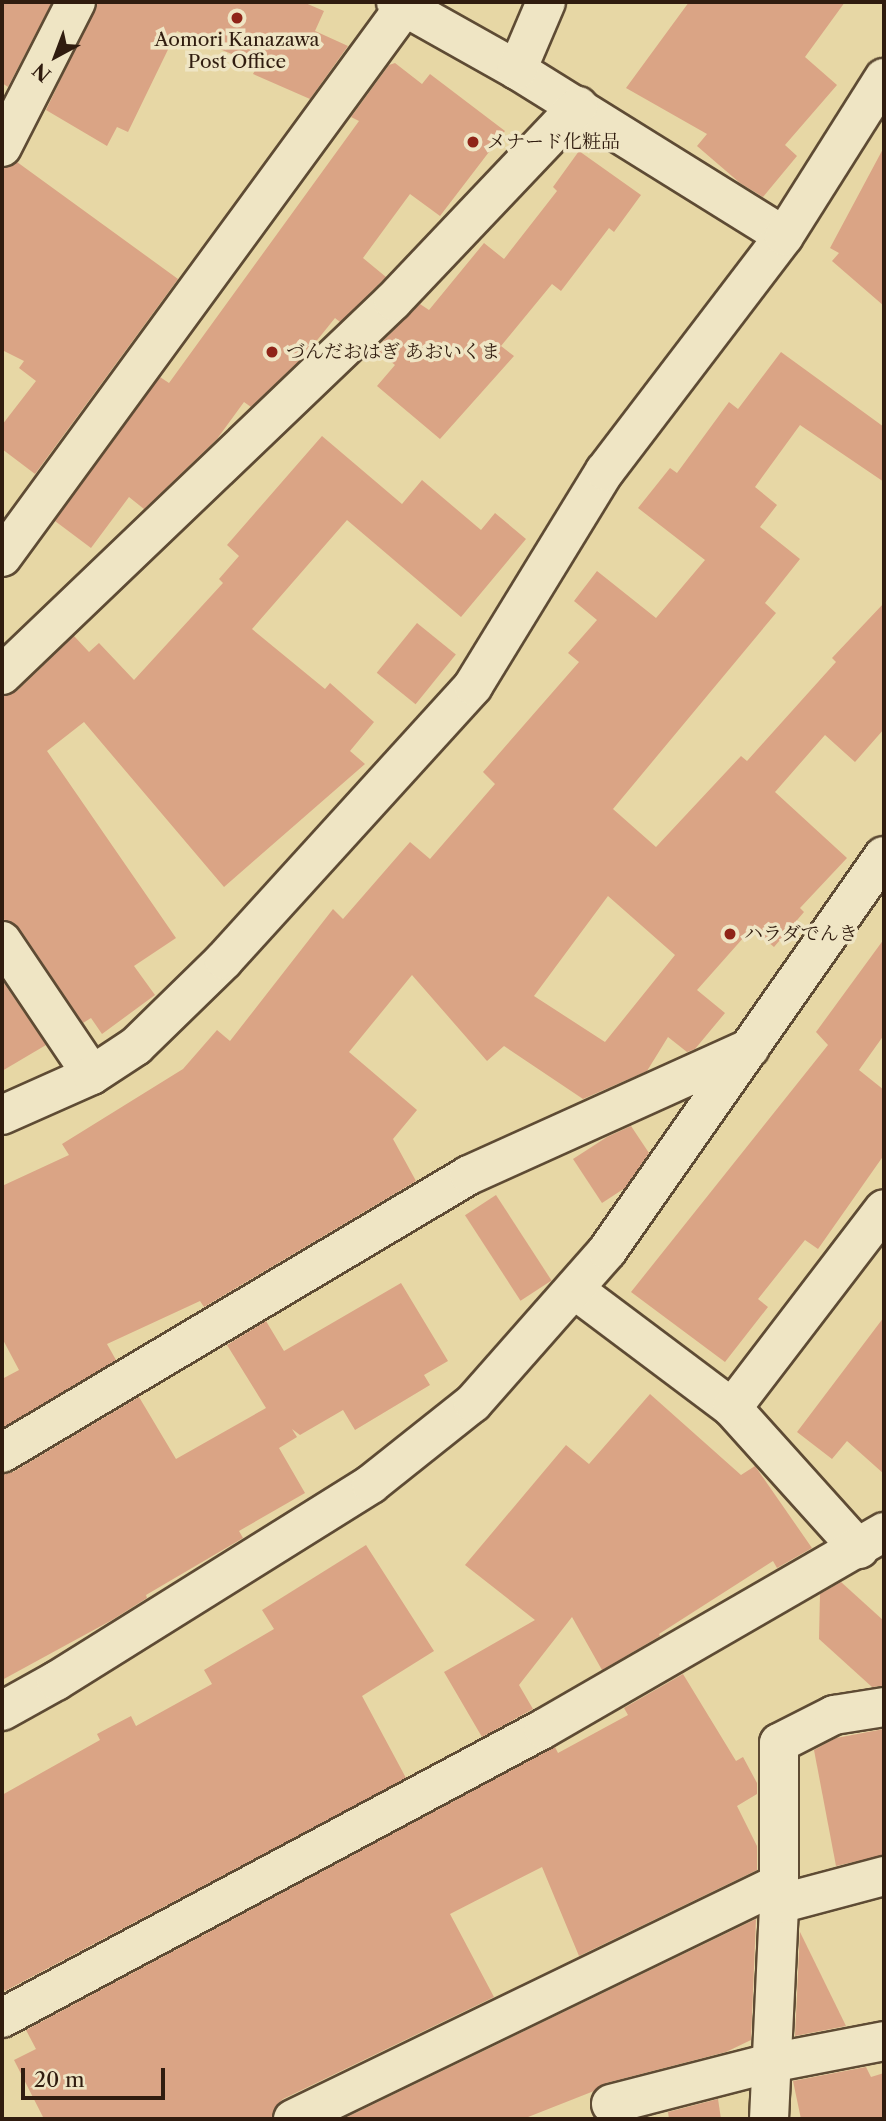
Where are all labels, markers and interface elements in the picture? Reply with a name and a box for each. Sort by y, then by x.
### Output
marker: Aomori Kanazawa Post Office [229,10,245,26]
north arrow [21,21,91,91]
place label: Aomori Kanazawa Post Office [155,29,319,73]
text: N [28,58,56,86]
place label: メナード化粧品 [487,131,620,153]
marker: メナード化粧品 [465,134,481,150]
place label: づんだおはぎ あおいくま [286,341,500,363]
marker: づんだおはぎ あおいくま [264,344,280,360]
place label: ハラダでんき [744,923,858,945]
marker: ハラダでんき [722,926,738,942]
scale bar [24,2054,168,2098]
text: 20 m [34,2067,85,2092]

